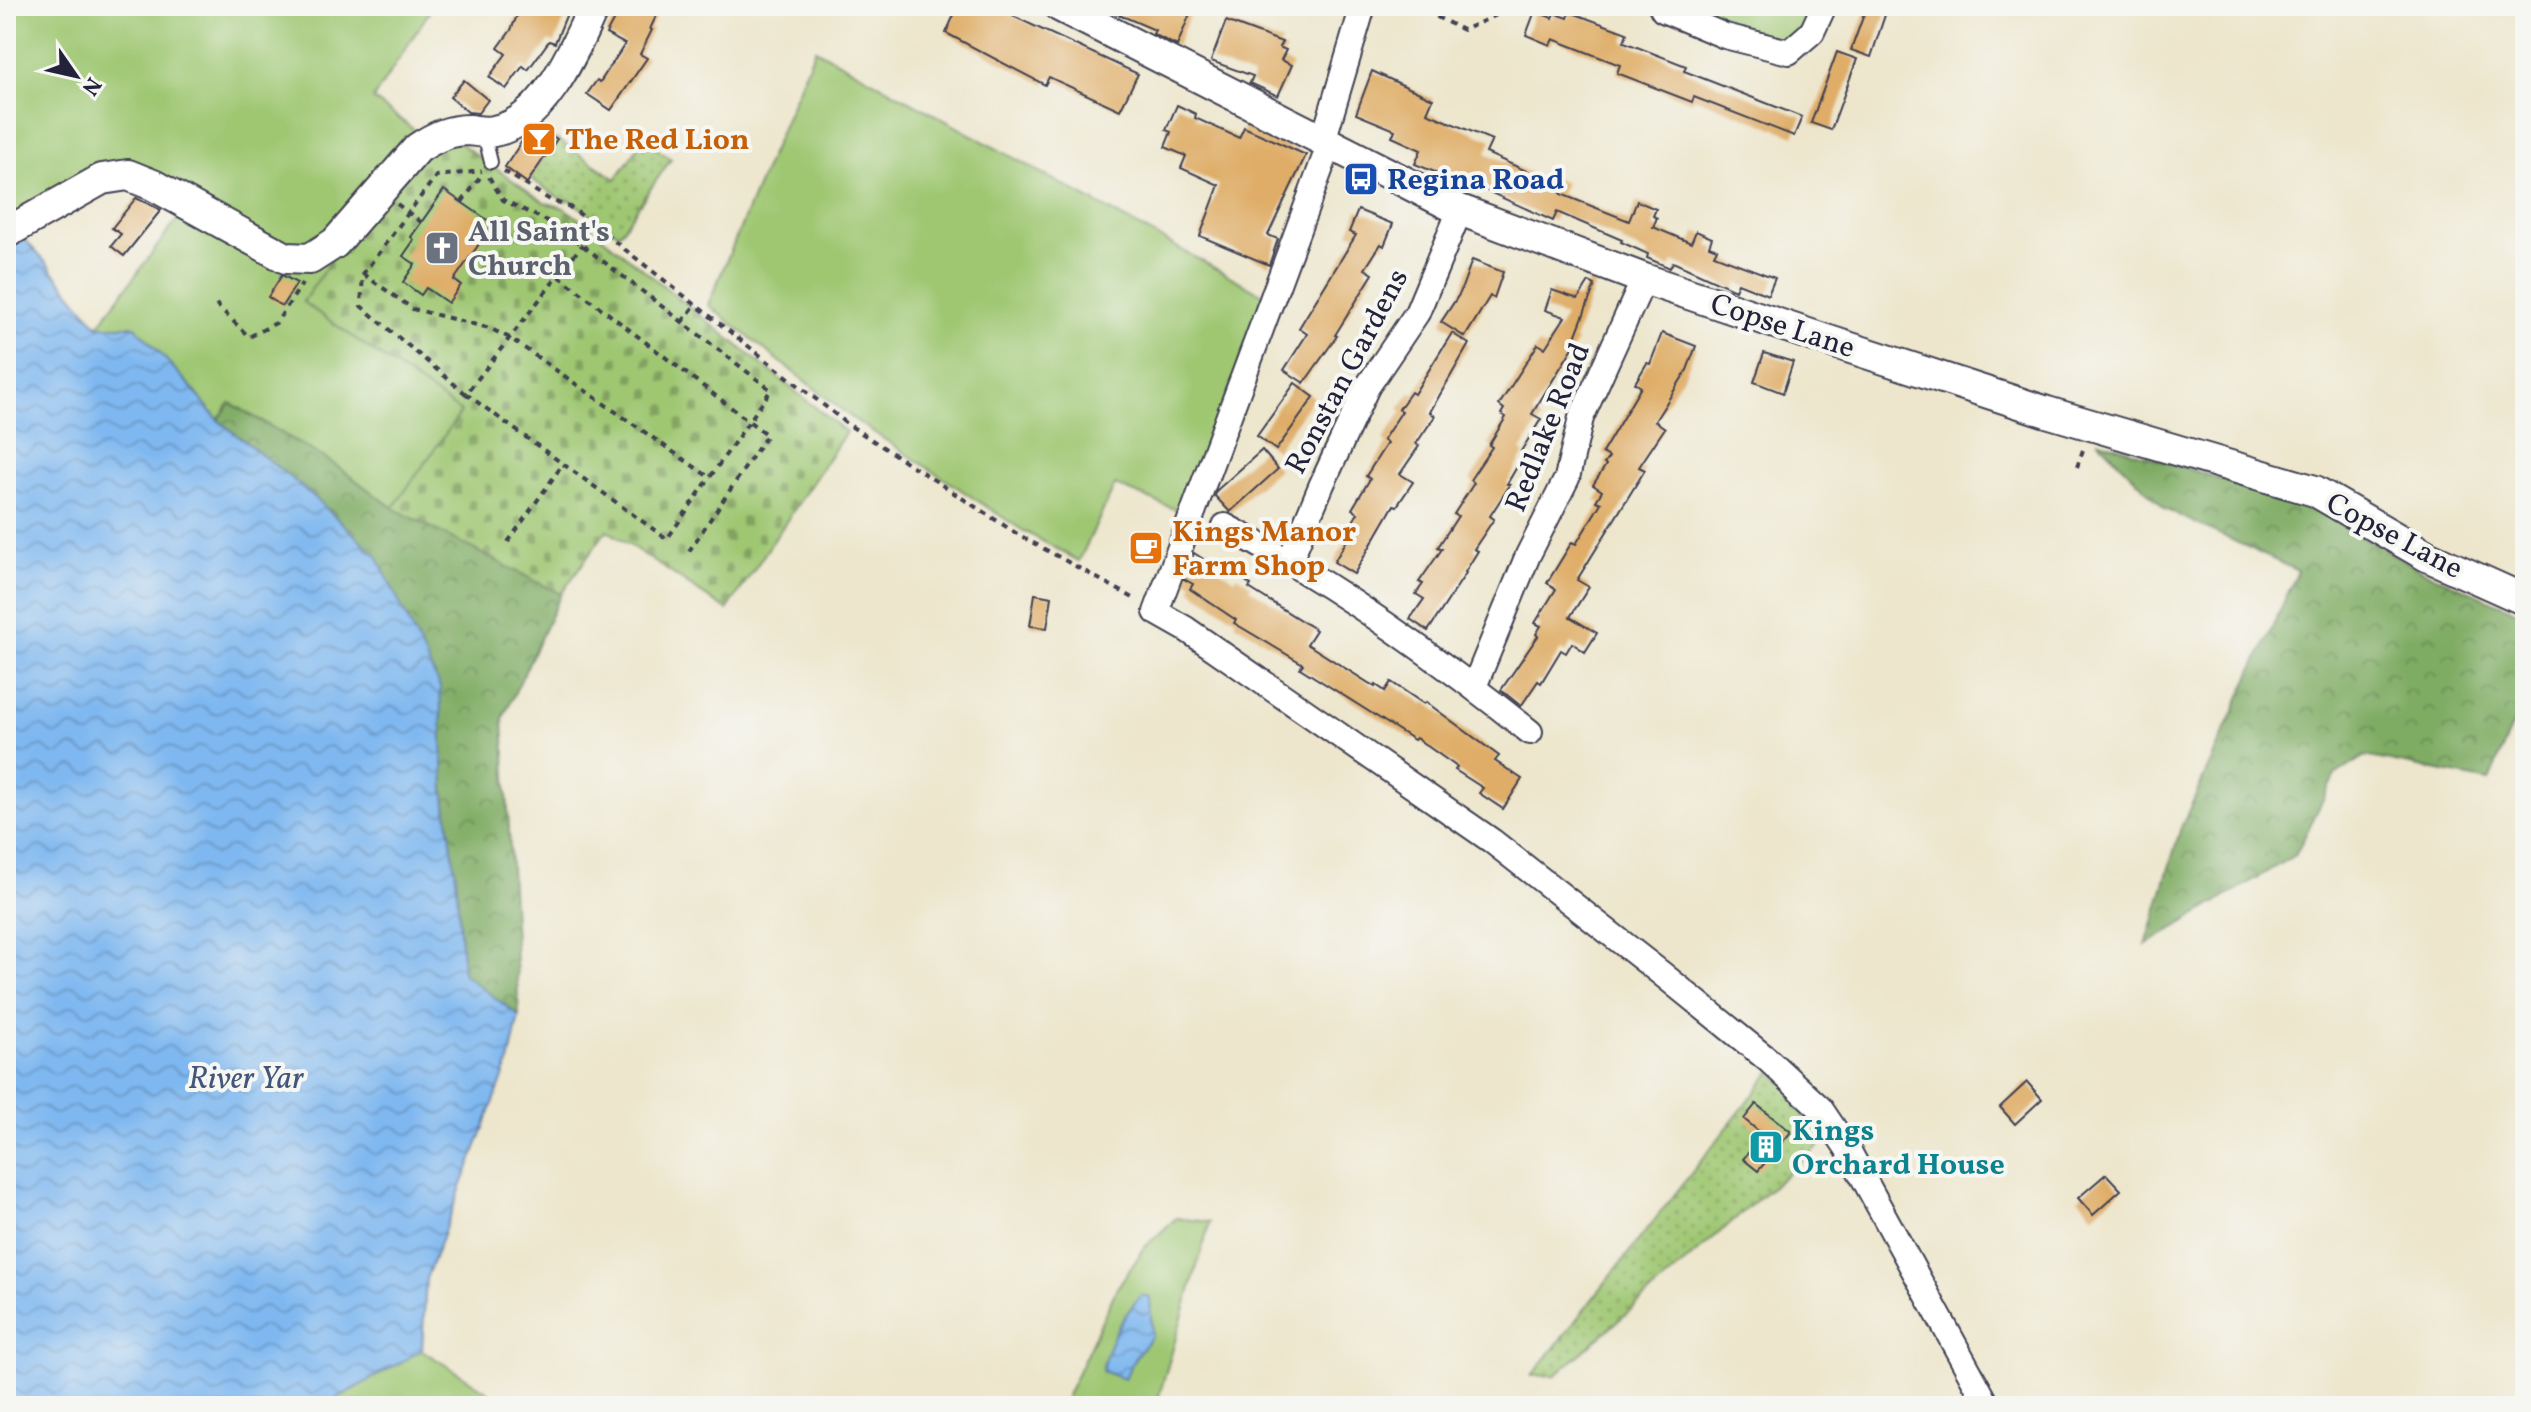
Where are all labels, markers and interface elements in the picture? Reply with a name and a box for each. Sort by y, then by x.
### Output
north arrow [36,36,116,116]
text: N [73,70,108,101]
bar icon: The Red Lion [520,120,558,158]
place label: The Red Lion [565,120,749,162]
bus stop icon: Regina Road [1342,160,1380,198]
place label: Regina Road [1387,160,1564,202]
place label: All Saint's Church [468,212,610,288]
church icon: All Saint's Church [423,229,461,267]
street label: Ronstan Gardens [1276,262,1420,482]
street label: Copse Lane [1705,284,1860,370]
street label: Redlake Road [1496,337,1602,519]
street label: Copse Lane [2318,483,2470,590]
place label: Kings Manor Farm Shop [1172,512,1356,588]
cafe icon: Kings Manor Farm Shop [1127,529,1165,567]
water label: River Yar [188,1058,305,1102]
place label: Kings Orchard House [1792,1111,2005,1187]
building icon: Kings Orchard House [1747,1128,1785,1166]

